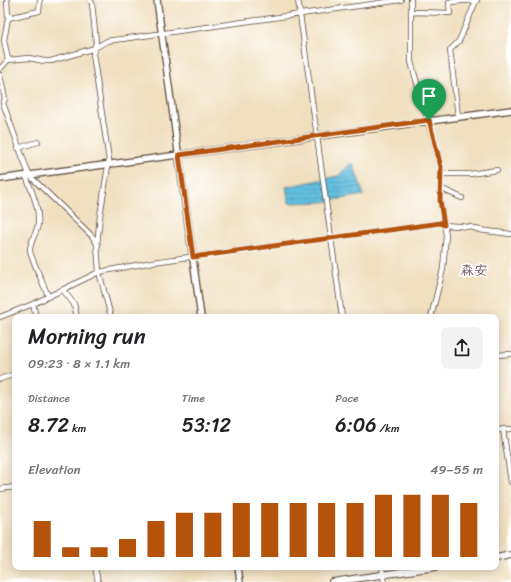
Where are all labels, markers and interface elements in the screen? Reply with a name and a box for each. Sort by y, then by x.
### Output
pin [412,79,446,120]
icon: arrive [418,85,440,107]
district label: 森安 [460,258,488,283]
text: Morning run [28,317,146,356]
button: share [441,327,483,369]
text: 09:23 · 8 × 1.1 km [28,352,130,375]
text: Distance [28,389,70,408]
text: Time [182,389,205,408]
text: Pace [335,389,359,408]
text: 8.72 [28,408,69,443]
text: 53:12 [182,408,231,443]
text: 6:06 [335,408,377,443]
text: km [69,419,86,438]
text: /km [377,419,399,438]
text: Elevation [28,458,81,481]
text: 49–55 m [430,458,483,481]

